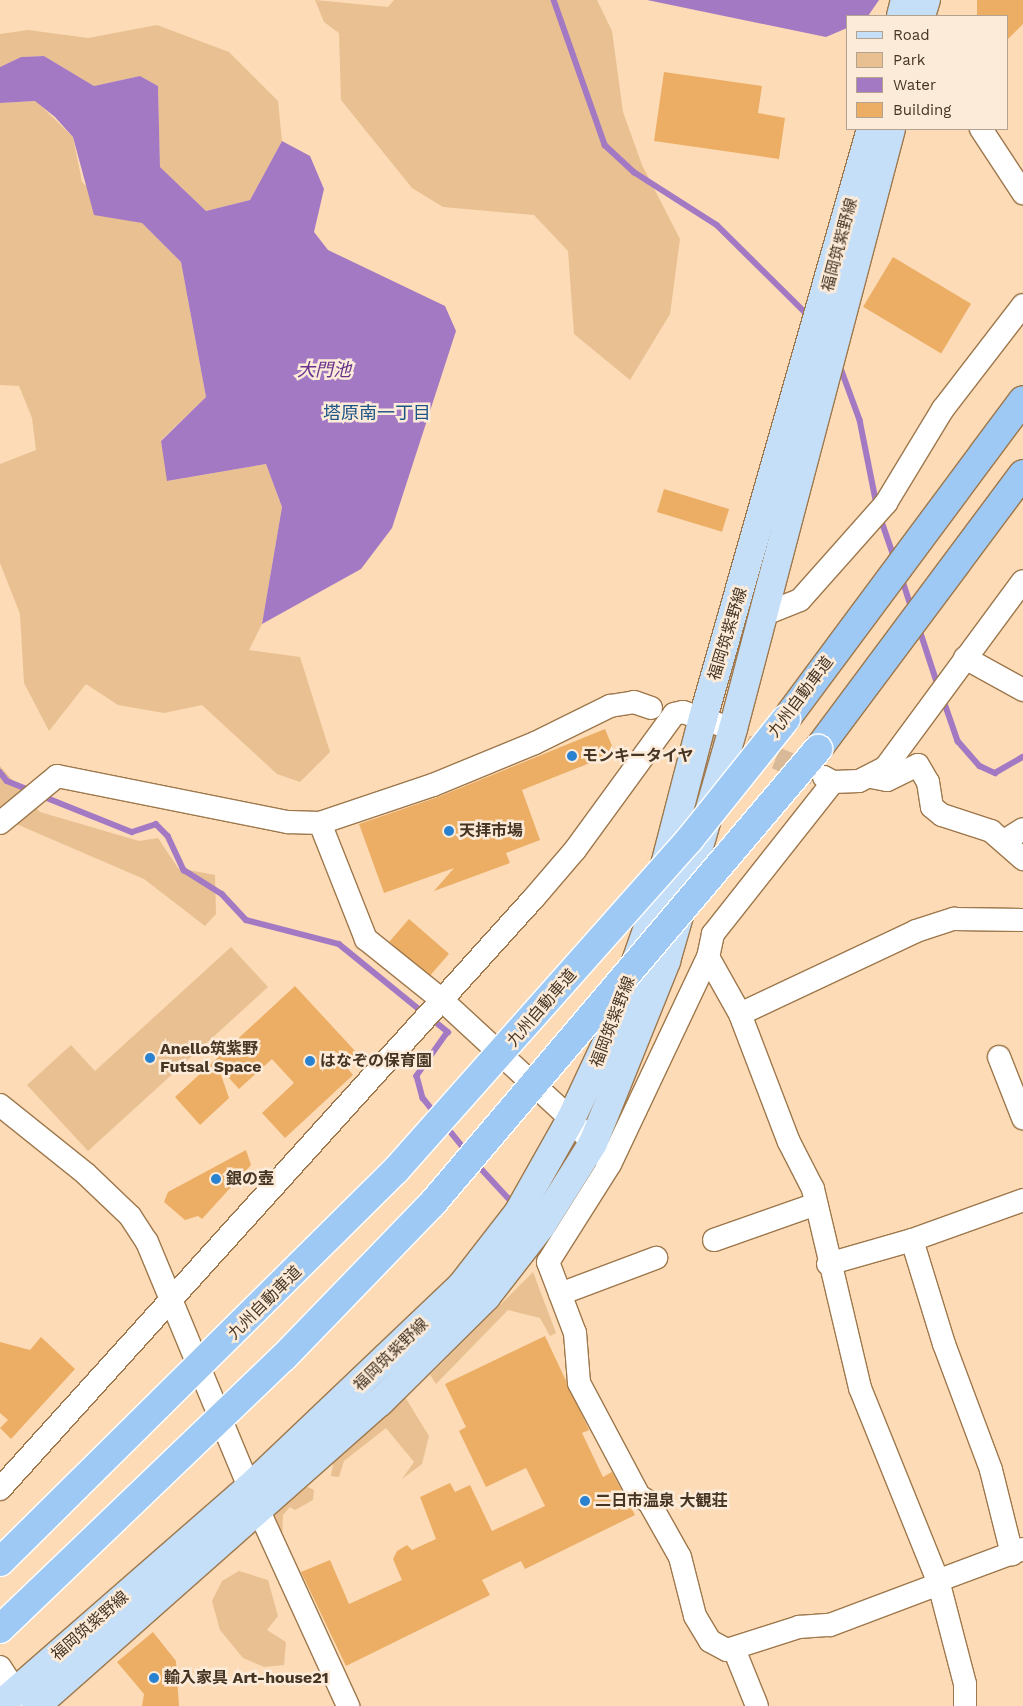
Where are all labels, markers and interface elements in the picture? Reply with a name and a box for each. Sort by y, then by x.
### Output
legend [846,15,1008,130]
text: Road [893,26,930,44]
text: Park [893,51,925,69]
text: Water [893,76,936,94]
text: Building [893,101,951,119]
street label: 福岡筑紫野線 [818,196,862,294]
water label: 大門池 [297,359,351,381]
district label: 塔原南一丁目 [323,402,431,424]
street label: 福岡筑紫野線 [705,585,751,683]
street label: 九州自動車道 [764,653,838,741]
place label: モンキータイヤ [582,746,694,766]
marker: モンキータイヤ [566,750,578,762]
place label: 天拝市場 [459,821,523,841]
marker: 天拝市場 [443,825,455,837]
street label: 九州自動車道 [503,965,581,1051]
street label: 福岡筑紫野線 [587,974,639,1070]
place label: Anello筑紫野 Futsal Space [160,1039,262,1077]
place label: はなぞの保育園 [320,1051,432,1071]
marker: Anello筑紫野 Futsal Space [144,1052,156,1064]
marker: はなぞの保育園 [304,1055,316,1067]
place label: 銀の壺 [226,1169,274,1189]
marker: 銀の壺 [210,1173,222,1185]
street label: 九州自動車道 [224,1262,306,1344]
street label: 福岡筑紫野線 [350,1315,432,1395]
place label: 二日市温泉 大観荘 [595,1491,728,1511]
marker: 二日市温泉 大観荘 [579,1495,591,1507]
street label: 福岡筑紫野線 [47,1587,133,1665]
place label: 輸入家具 Art-house21 [164,1668,329,1688]
marker: 輸入家具 Art-house21 [148,1672,160,1684]

